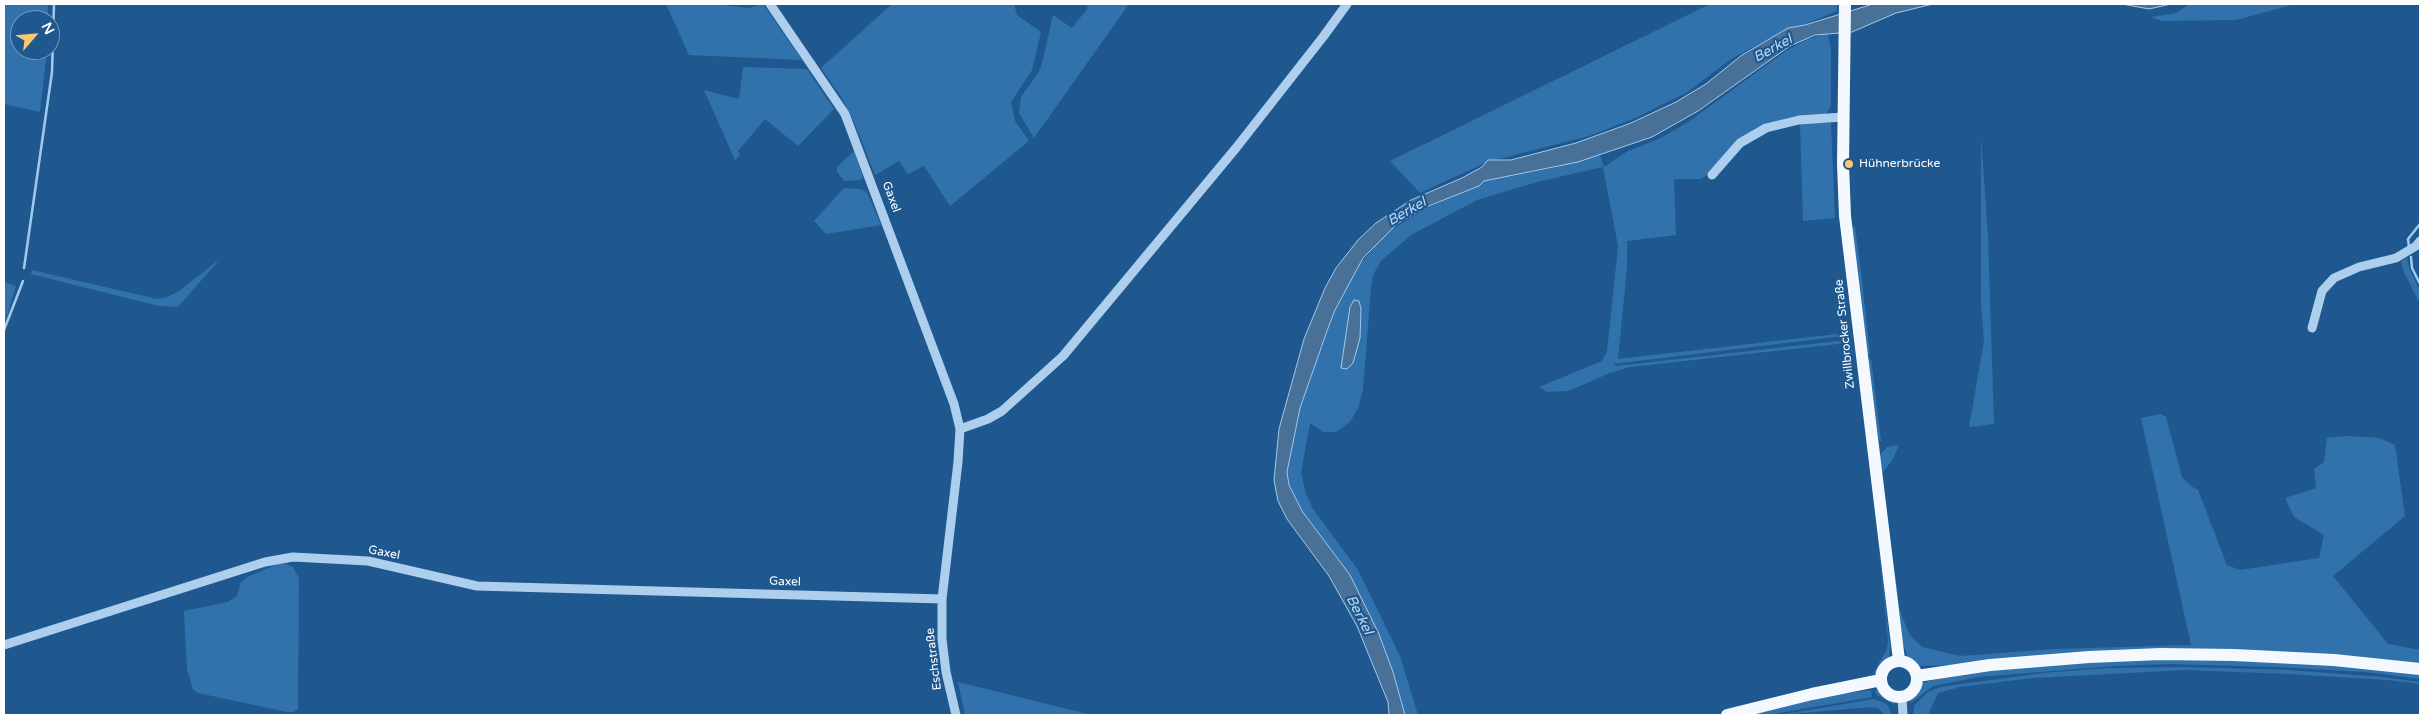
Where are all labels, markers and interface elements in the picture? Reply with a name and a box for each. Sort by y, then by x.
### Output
north arrow [10,10,60,60]
text: N [38,20,58,37]
water label: Berkel [1751,32,1795,66]
place label: Hühnerbrücke [1859,157,1940,171]
marker: Hühnerbrücke [1843,158,1855,170]
street label: Gaxel [879,180,903,214]
water label: Berkel [1385,194,1429,230]
street label: Zwillbrocker Straße [1832,279,1858,389]
street label: Gaxel [367,543,401,563]
street label: Gaxel [769,574,801,590]
water label: Berkel [1342,593,1376,637]
street label: Eschstraße [923,627,945,691]

